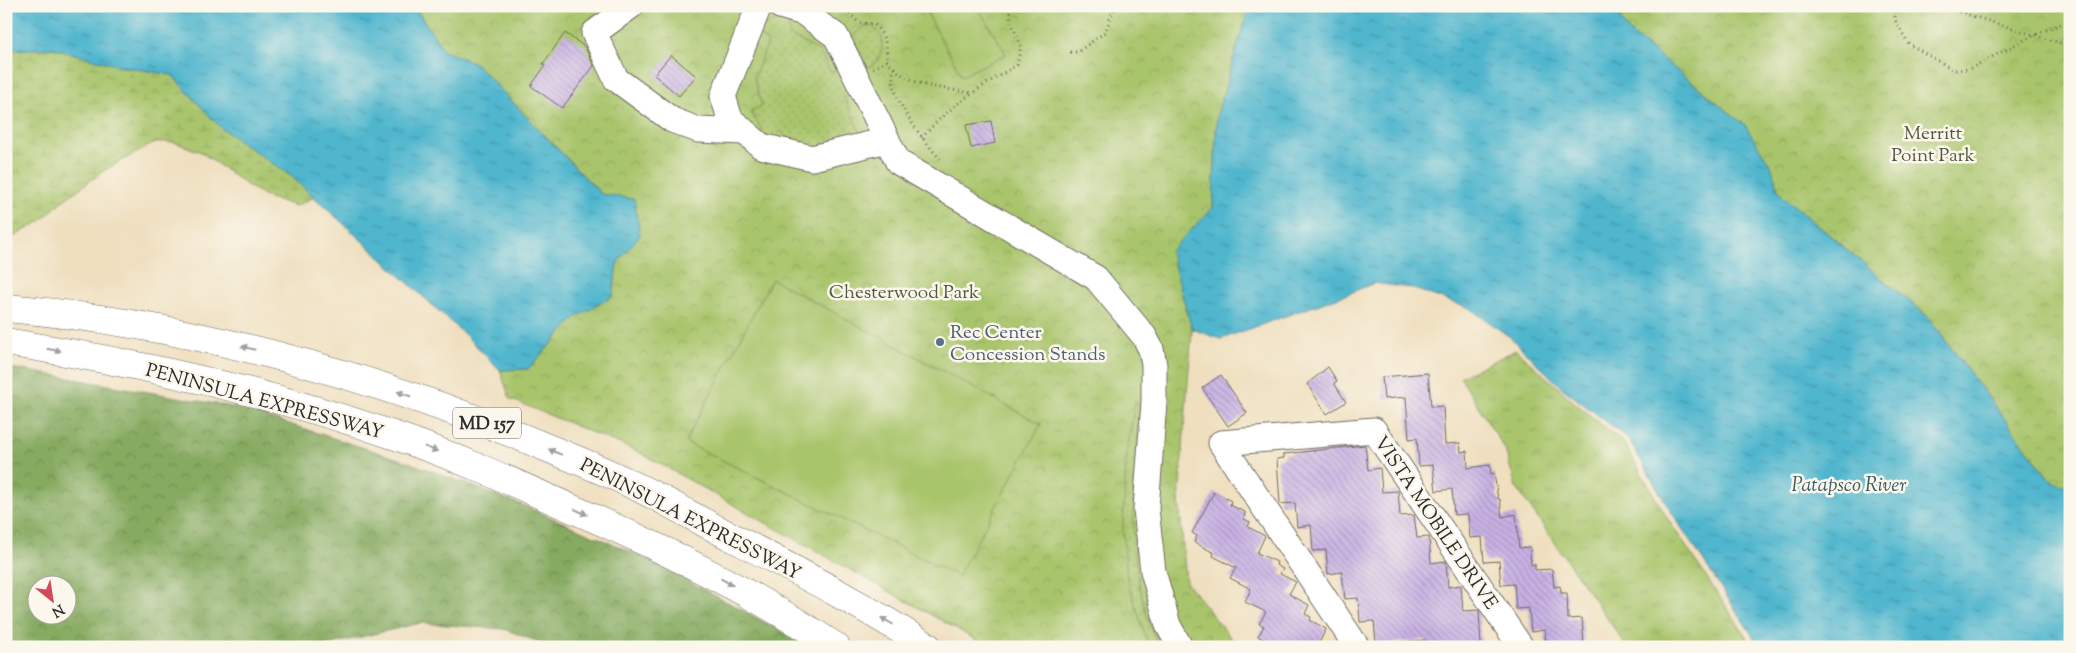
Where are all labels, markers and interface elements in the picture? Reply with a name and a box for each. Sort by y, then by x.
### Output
park label: Merritt Point Park [1891,121,1975,170]
park label: Chesterwood Park [829,280,980,307]
place label: Rec Center Concession Stands [950,320,1105,369]
marker: Rec Center Concession Stands [934,336,946,348]
one-way arrow [240,344,256,352]
one-way arrow [47,346,63,354]
street label: PENINSULA EXPRESSWAY [143,358,387,447]
one-way arrow [396,390,411,397]
road number: MD 157 [453,408,521,438]
street label: VISTA MOBILE DRIVE [1367,431,1504,616]
one-way arrow [424,445,439,453]
one-way arrow [548,447,563,455]
street label: PENINSULA EXPRESSWAY [575,453,806,588]
water label: Patapsco River [1792,472,1906,501]
one-way arrow [574,509,588,517]
north arrow [28,576,78,626]
one-way arrow [720,578,734,587]
text: N [48,598,67,621]
one-way arrow [881,616,894,625]

